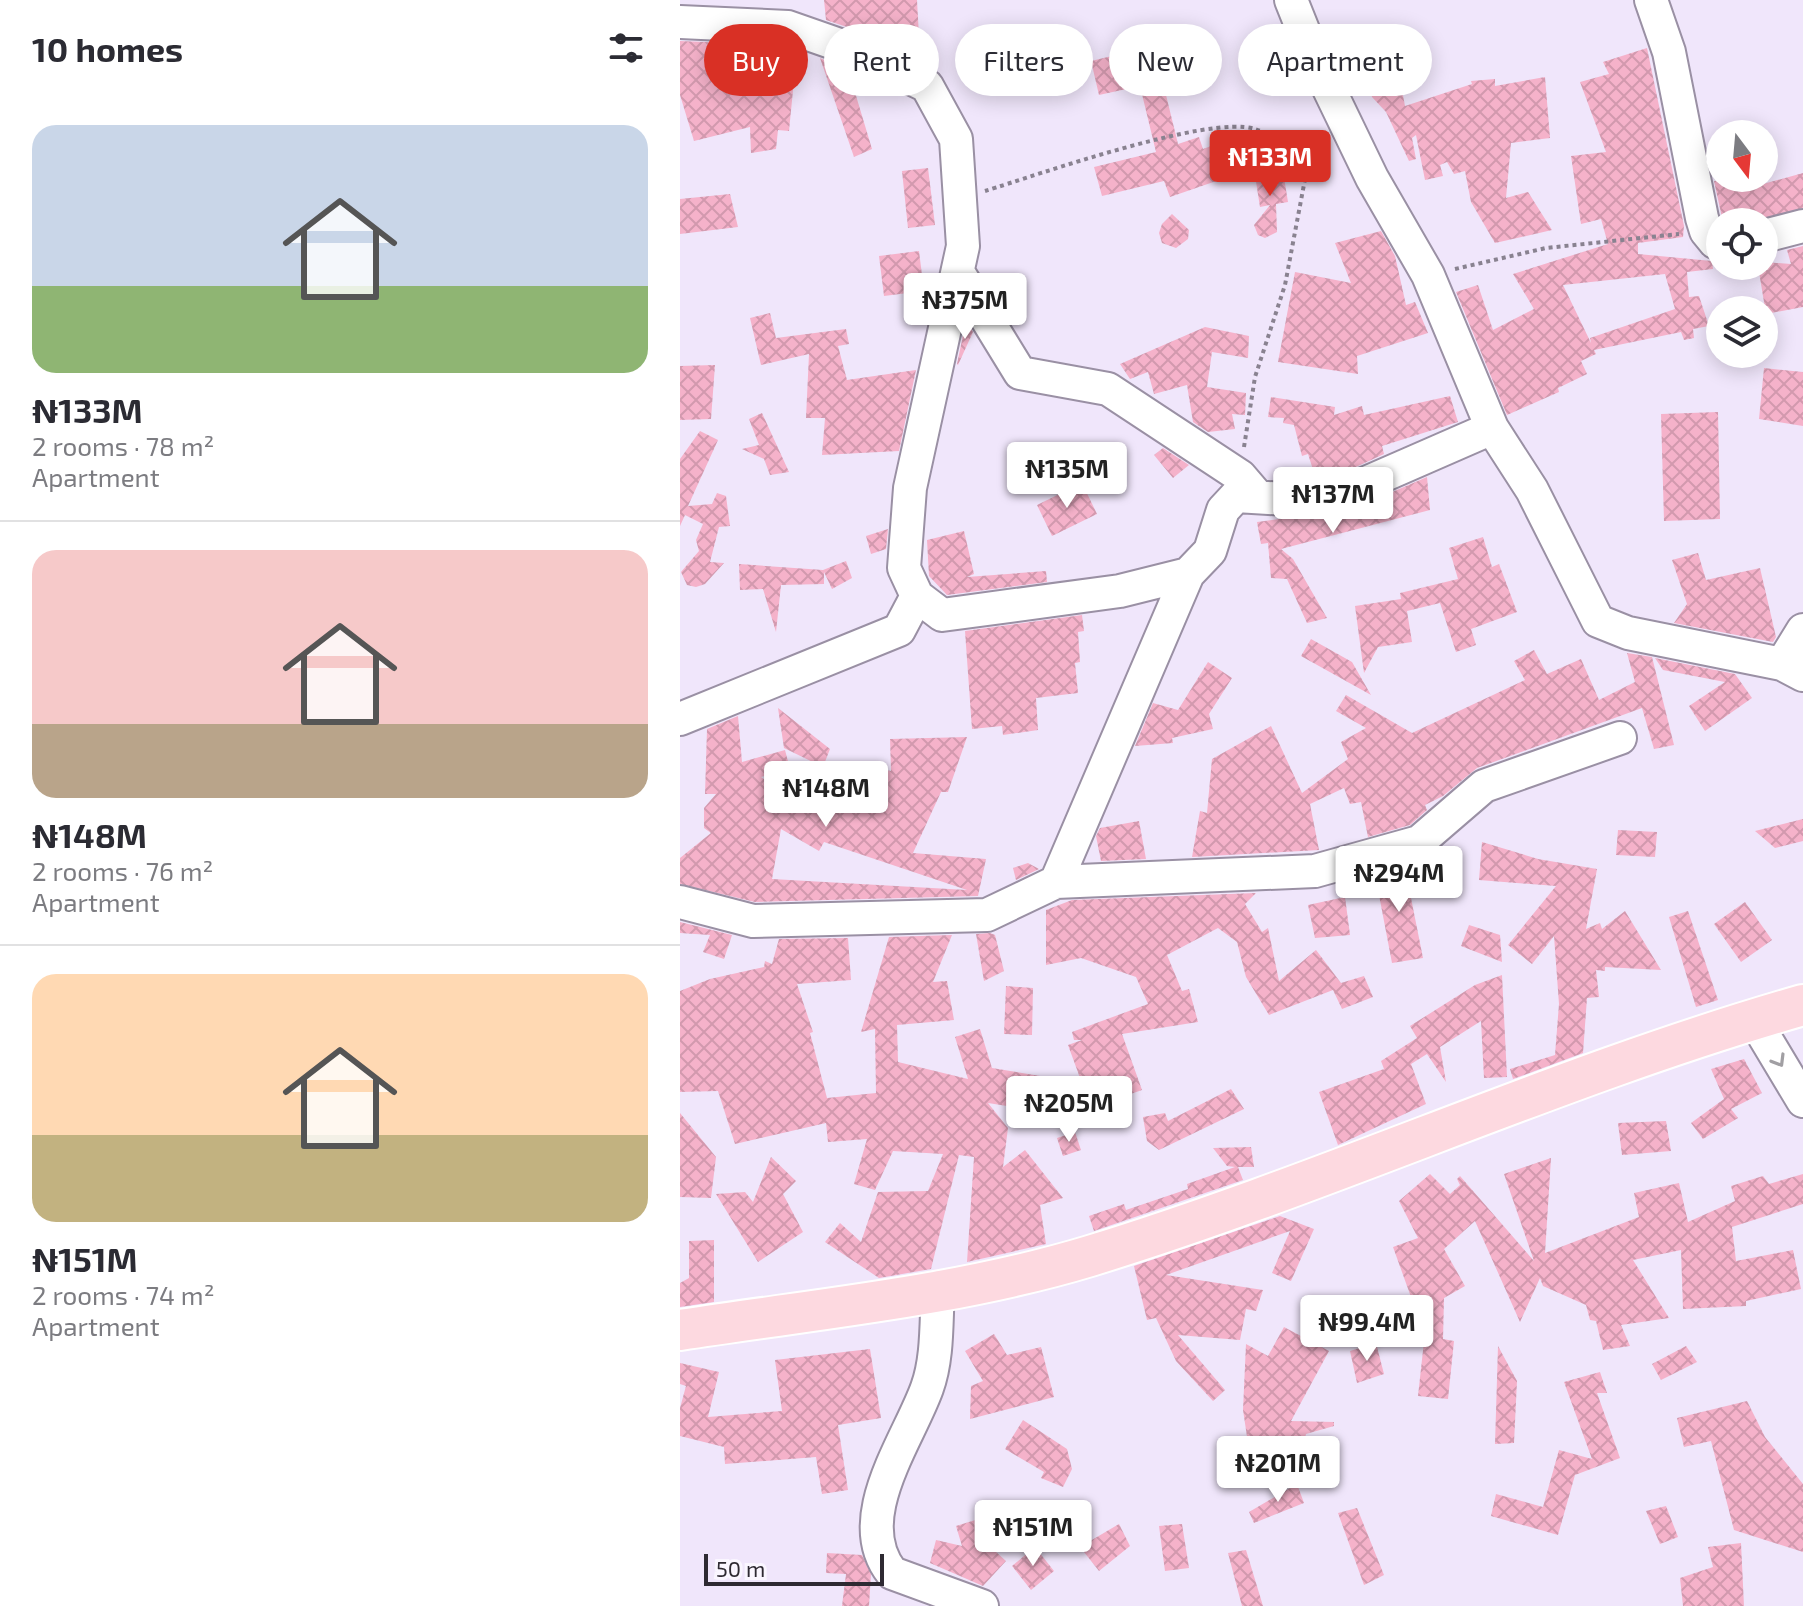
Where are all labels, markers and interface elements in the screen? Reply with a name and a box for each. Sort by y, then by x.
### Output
chip: Buy [704,24,808,96]
chip: Rent [824,24,939,96]
chip: Filters [955,24,1093,96]
chip: New [1109,24,1222,96]
chip: Apartment [1238,24,1432,96]
icon: filters [604,26,648,70]
text: 10 homes [32,28,183,69]
north arrow [1706,120,1778,192]
map controls [1706,120,1778,368]
pin: ₦133M [1214,130,1326,198]
text: ₦133M [1228,140,1312,171]
icon: home [268,177,412,321]
button: locate [1706,208,1778,280]
pin: ₦375M [909,273,1021,341]
text: ₦375M [922,283,1008,314]
button: layers [1706,296,1778,368]
text: ₦133M [32,389,143,430]
text: 2 rooms · 78 m² [32,430,214,461]
pin: ₦135M [1011,442,1123,510]
text: ₦135M [1025,452,1109,483]
text: Apartment [32,461,160,492]
pin: ₦137M [1277,467,1389,535]
text: ₦137M [1291,477,1375,508]
icon: home [268,602,412,746]
pin: ₦148M [770,761,882,829]
text: ₦148M [782,771,870,802]
text: ₦148M [32,814,147,855]
pin: ₦294M [1343,846,1455,914]
text: 2 rooms · 76 m² [32,855,213,886]
text: ₦294M [1354,856,1444,887]
text: Apartment [32,886,160,917]
icon: home [268,1026,412,1170]
one-way arrow [1769,1052,1784,1067]
pin: ₦205M [1013,1076,1125,1144]
text: ₦205M [1024,1086,1114,1117]
text: ₦151M [32,1238,138,1279]
text: 2 rooms · 74 m² [32,1279,214,1310]
pin: ₦99.4M [1302,1295,1432,1363]
text: ₦99.4M [1318,1305,1416,1336]
text: Apartment [32,1310,160,1341]
pin: ₦201M [1222,1436,1334,1504]
text: ₦201M [1235,1446,1321,1477]
pin: ₦151M [977,1500,1089,1568]
text: ₦151M [993,1510,1073,1541]
scale bar [704,1550,884,1586]
text: 50 m [716,1555,765,1581]

